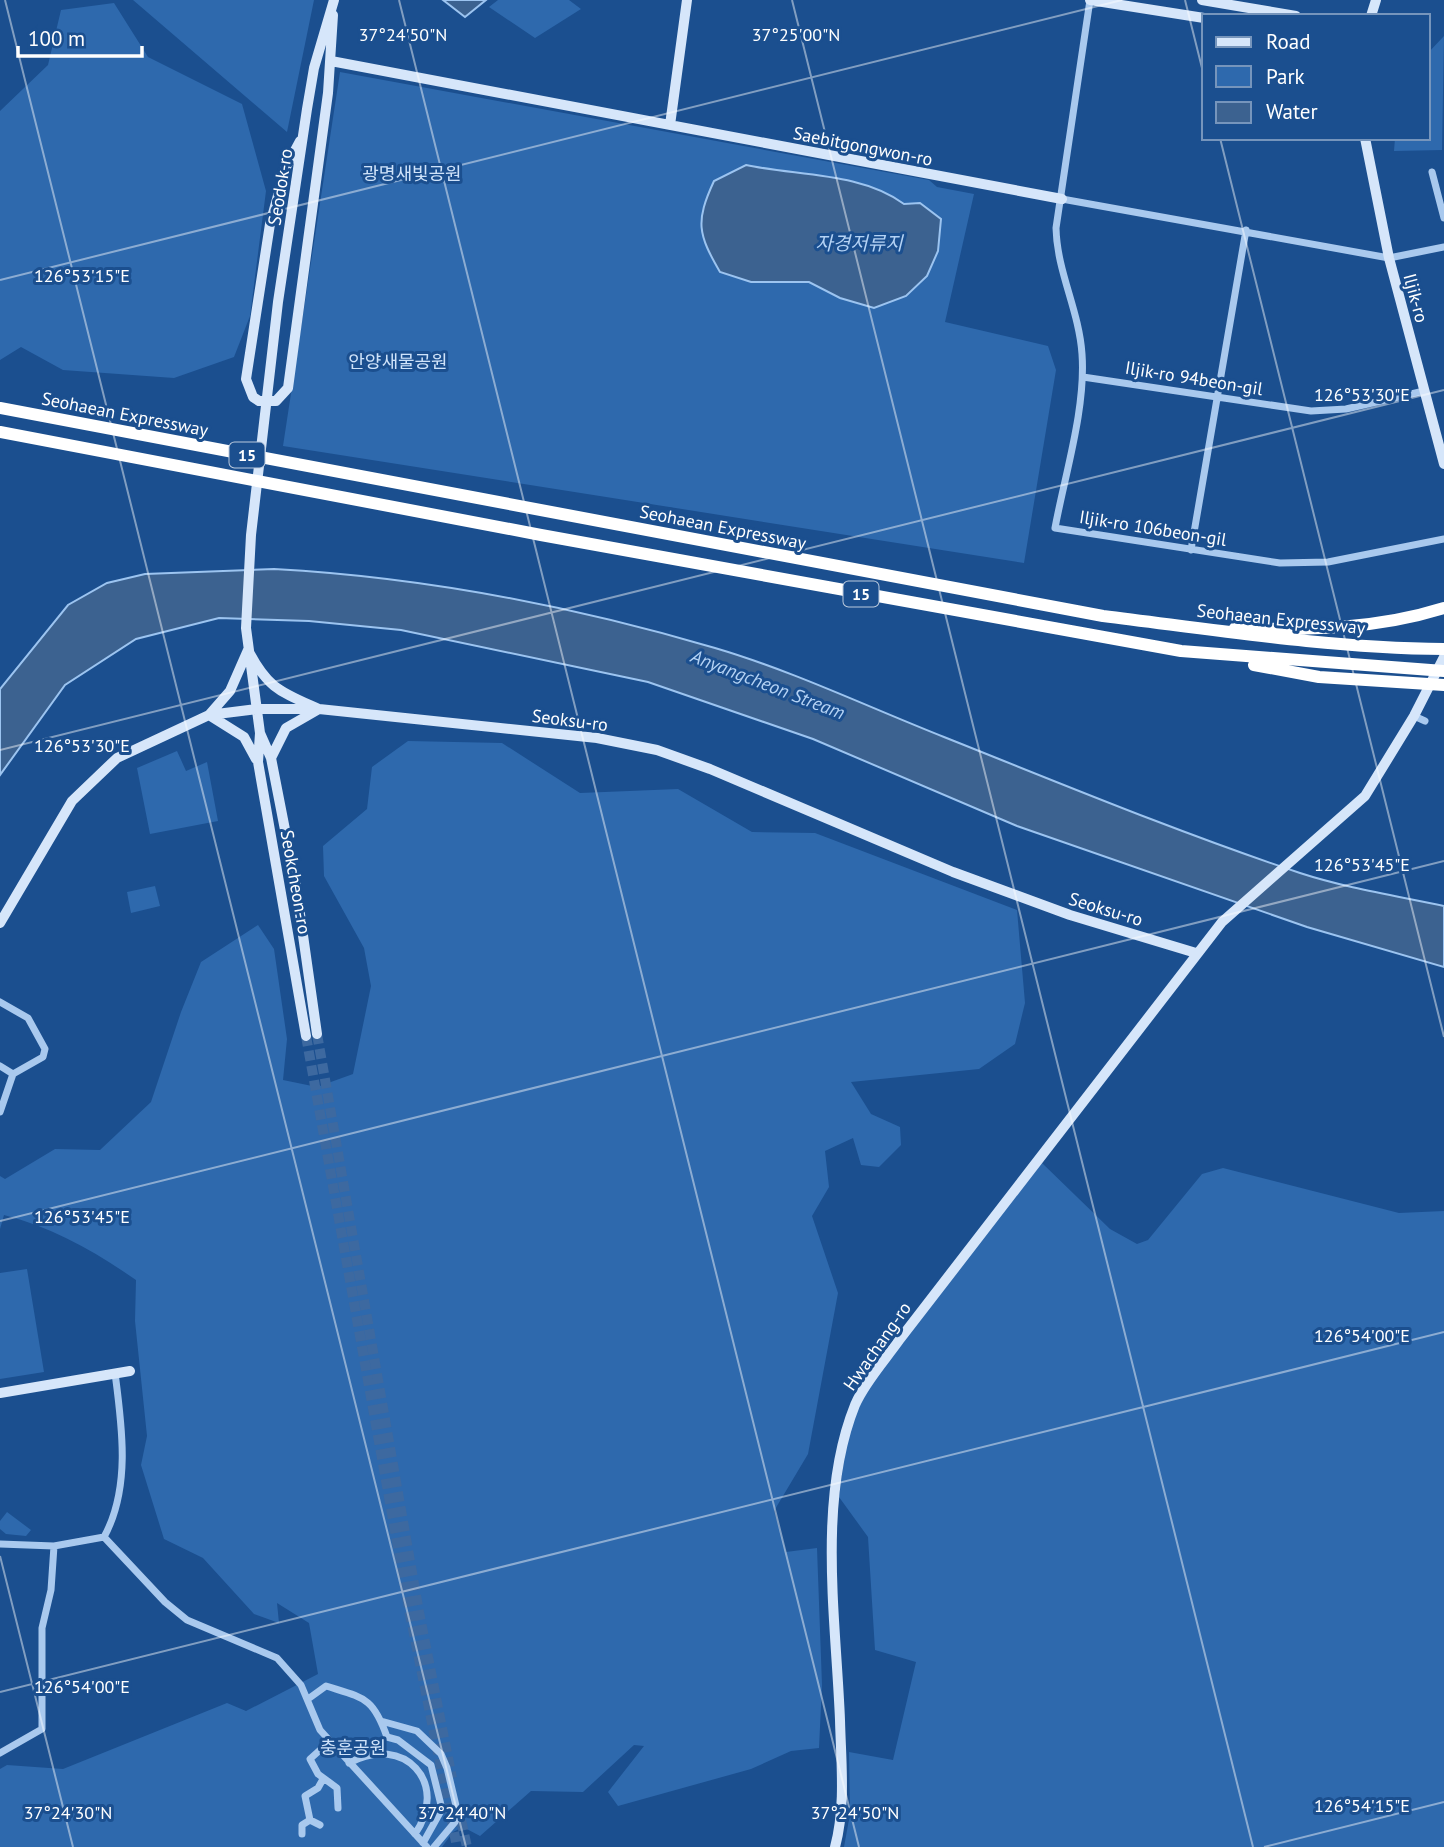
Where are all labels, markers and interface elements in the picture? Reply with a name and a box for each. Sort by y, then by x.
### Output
scale bar [18,14,142,58]
legend [1202,14,1430,140]
text: 37°24'50"N [359,23,447,46]
text: 37°25'00"N [752,23,840,46]
text: 100 m [28,25,85,52]
text: Road [1266,28,1310,55]
text: Park [1266,63,1305,90]
text: Water [1266,98,1318,125]
street label: Saebitgongwon-ro [791,121,935,171]
street label: Seodok-ro [263,147,297,227]
park label: 광명새빛공원 [362,162,462,185]
water label: 자경저류지 [815,231,904,255]
text: 126°53'15"E [34,264,130,287]
street label: Iljik-ro [1398,271,1434,325]
park label: 안양새물공원 [348,350,448,373]
street label: Iljik-ro 94beon-gil [1124,356,1265,400]
text: 126°53'30"E [1314,383,1410,406]
street label: Seohaean Expressway [40,387,211,442]
road number: 15 [230,442,264,468]
street label: Seohaean Expressway [638,500,809,555]
street label: Iljik-ro 106beon-gil [1078,505,1229,551]
road number: 15 [844,582,878,607]
street label: Seohaean Expressway [1196,599,1367,639]
water label: Anyangcheon Stream [687,643,848,724]
street label: Seoksu-ro [531,704,609,736]
text: 126°53'30"E [34,734,130,757]
street label: Seokcheon-ro [276,828,316,936]
text: 126°53'45"E [1314,853,1410,876]
street label: Seoksu-ro [1066,887,1146,931]
text: 126°53'45"E [34,1205,130,1228]
street label: Hwachang-ro [838,1297,916,1395]
text: 126°54'00"E [1314,1324,1410,1347]
text: 126°54'00"E [34,1675,130,1698]
park label: 충훈공원 [320,1736,386,1759]
text: 126°54'15"E [1314,1794,1410,1817]
text: 37°24'30"N [24,1801,112,1824]
text: 37°24'40"N [418,1801,506,1824]
text: 37°24'50"N [811,1801,899,1824]

